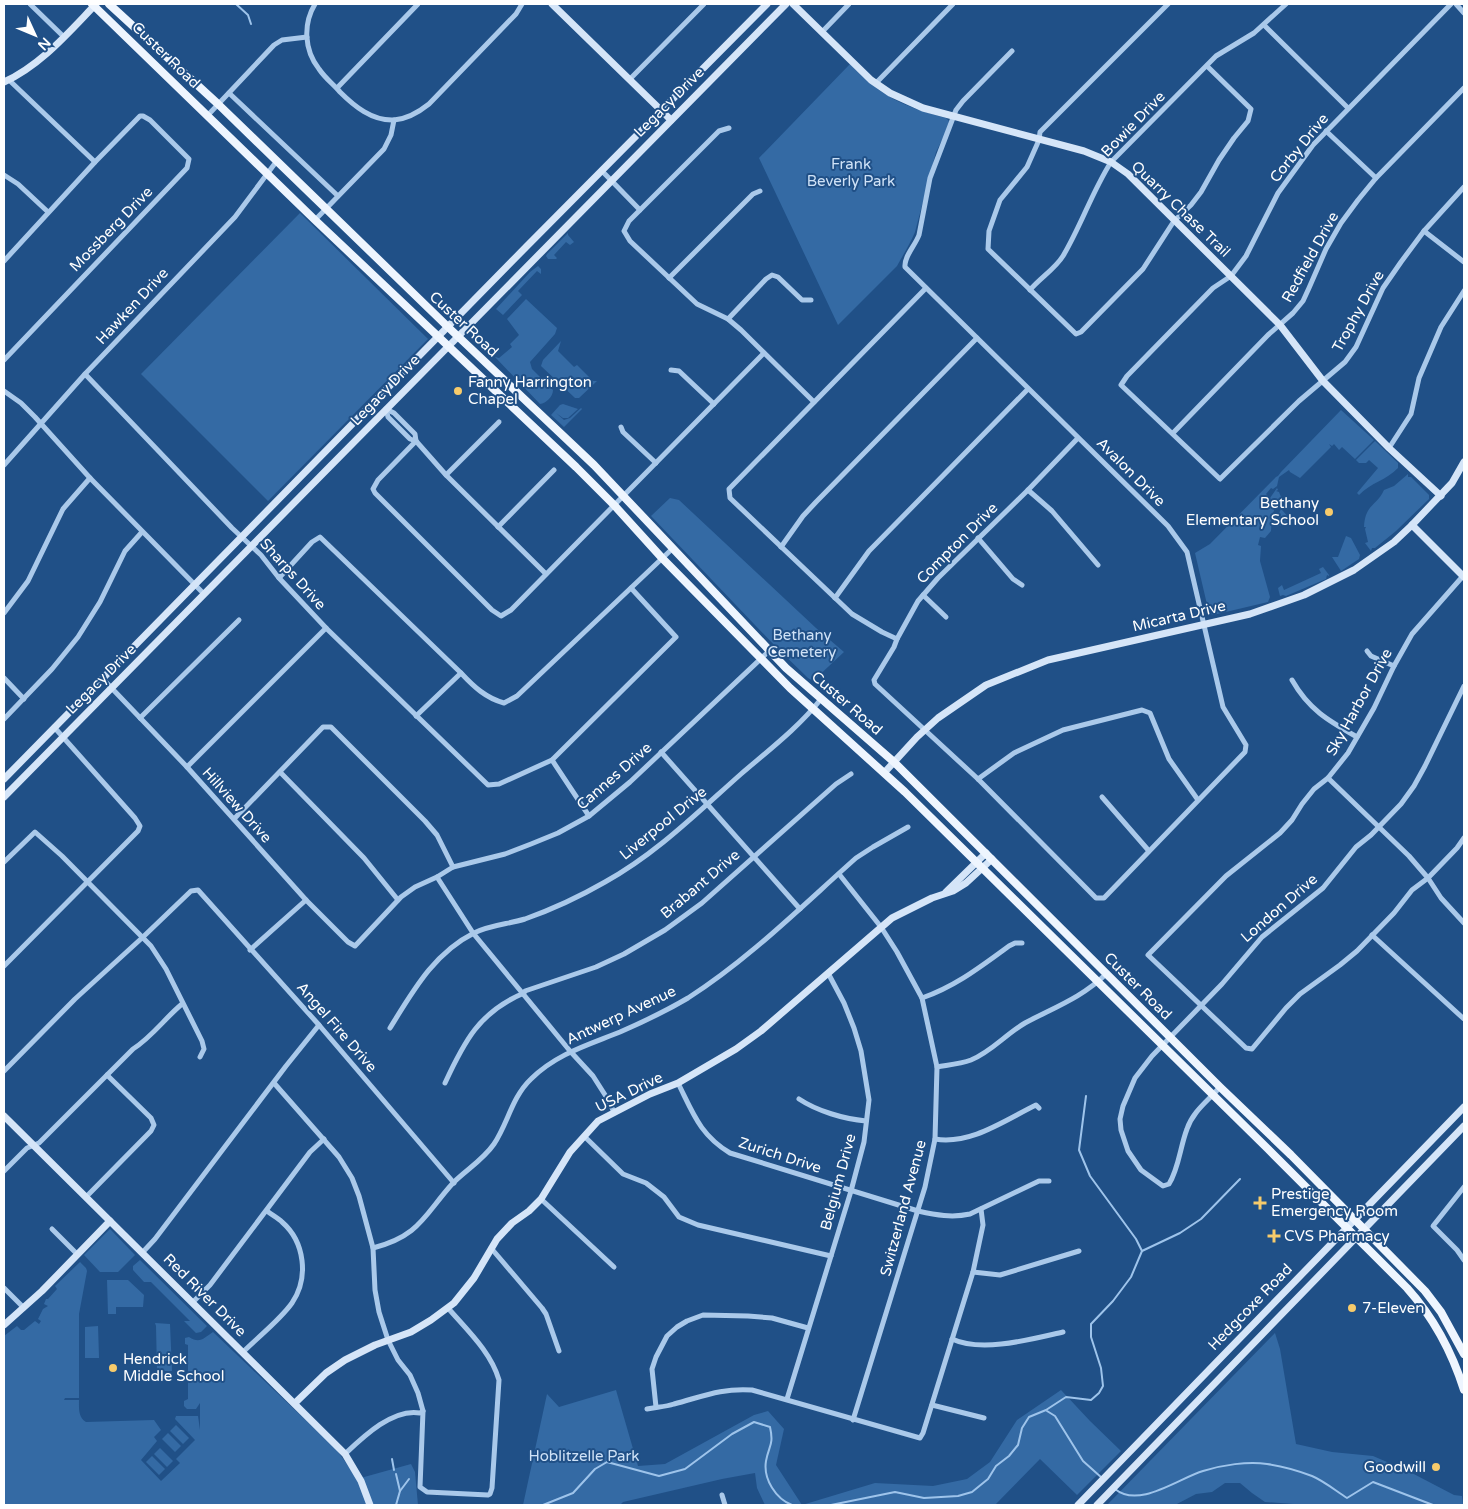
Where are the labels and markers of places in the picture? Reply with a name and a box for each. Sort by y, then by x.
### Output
place label: Fanny Harrington Chapel [468,373,592,408]
marker: Fanny Harrington Chapel [452,385,464,397]
place label: Bethany Elementary School [1186,494,1319,529]
marker: Bethany Elementary School [1323,506,1335,518]
place label: Prestige Emergency Room [1271,1185,1398,1220]
marker: Prestige Emergency Room [1253,1196,1267,1210]
place label: CVS Pharmacy [1284,1227,1389,1245]
marker: CVS Pharmacy [1268,1230,1280,1242]
place label: 7-Eleven [1362,1299,1424,1317]
marker: 7-Eleven [1346,1302,1358,1314]
place label: Hendrick Middle School [123,1350,224,1385]
marker: Hendrick Middle School [107,1362,119,1374]
place label: Goodwill [1364,1458,1426,1476]
marker: Goodwill [1430,1461,1442,1473]

